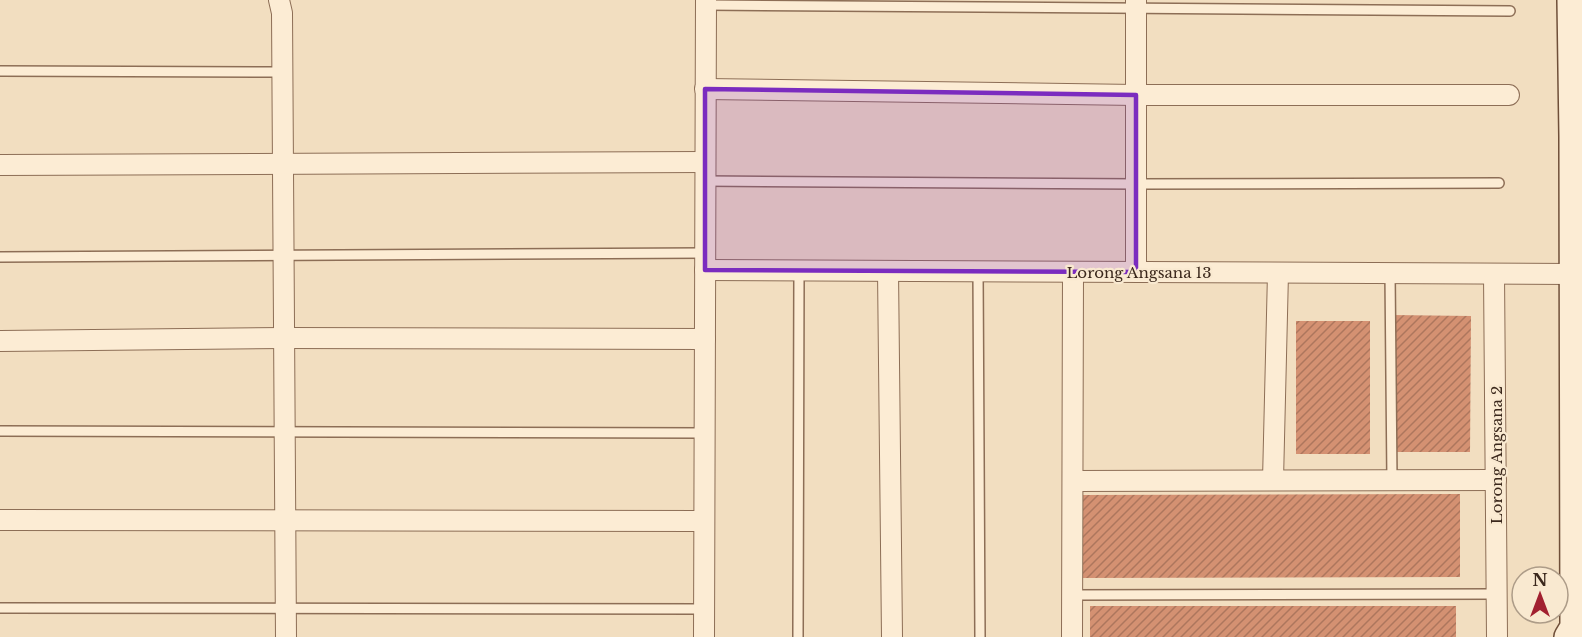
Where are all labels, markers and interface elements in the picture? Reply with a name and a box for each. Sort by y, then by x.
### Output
street label: Lorong Angsana 13 [1066,263,1212,282]
street label: Lorong Angsana 2 [1487,386,1506,524]
north arrow [1510,565,1570,625]
text: N [1532,570,1548,590]

